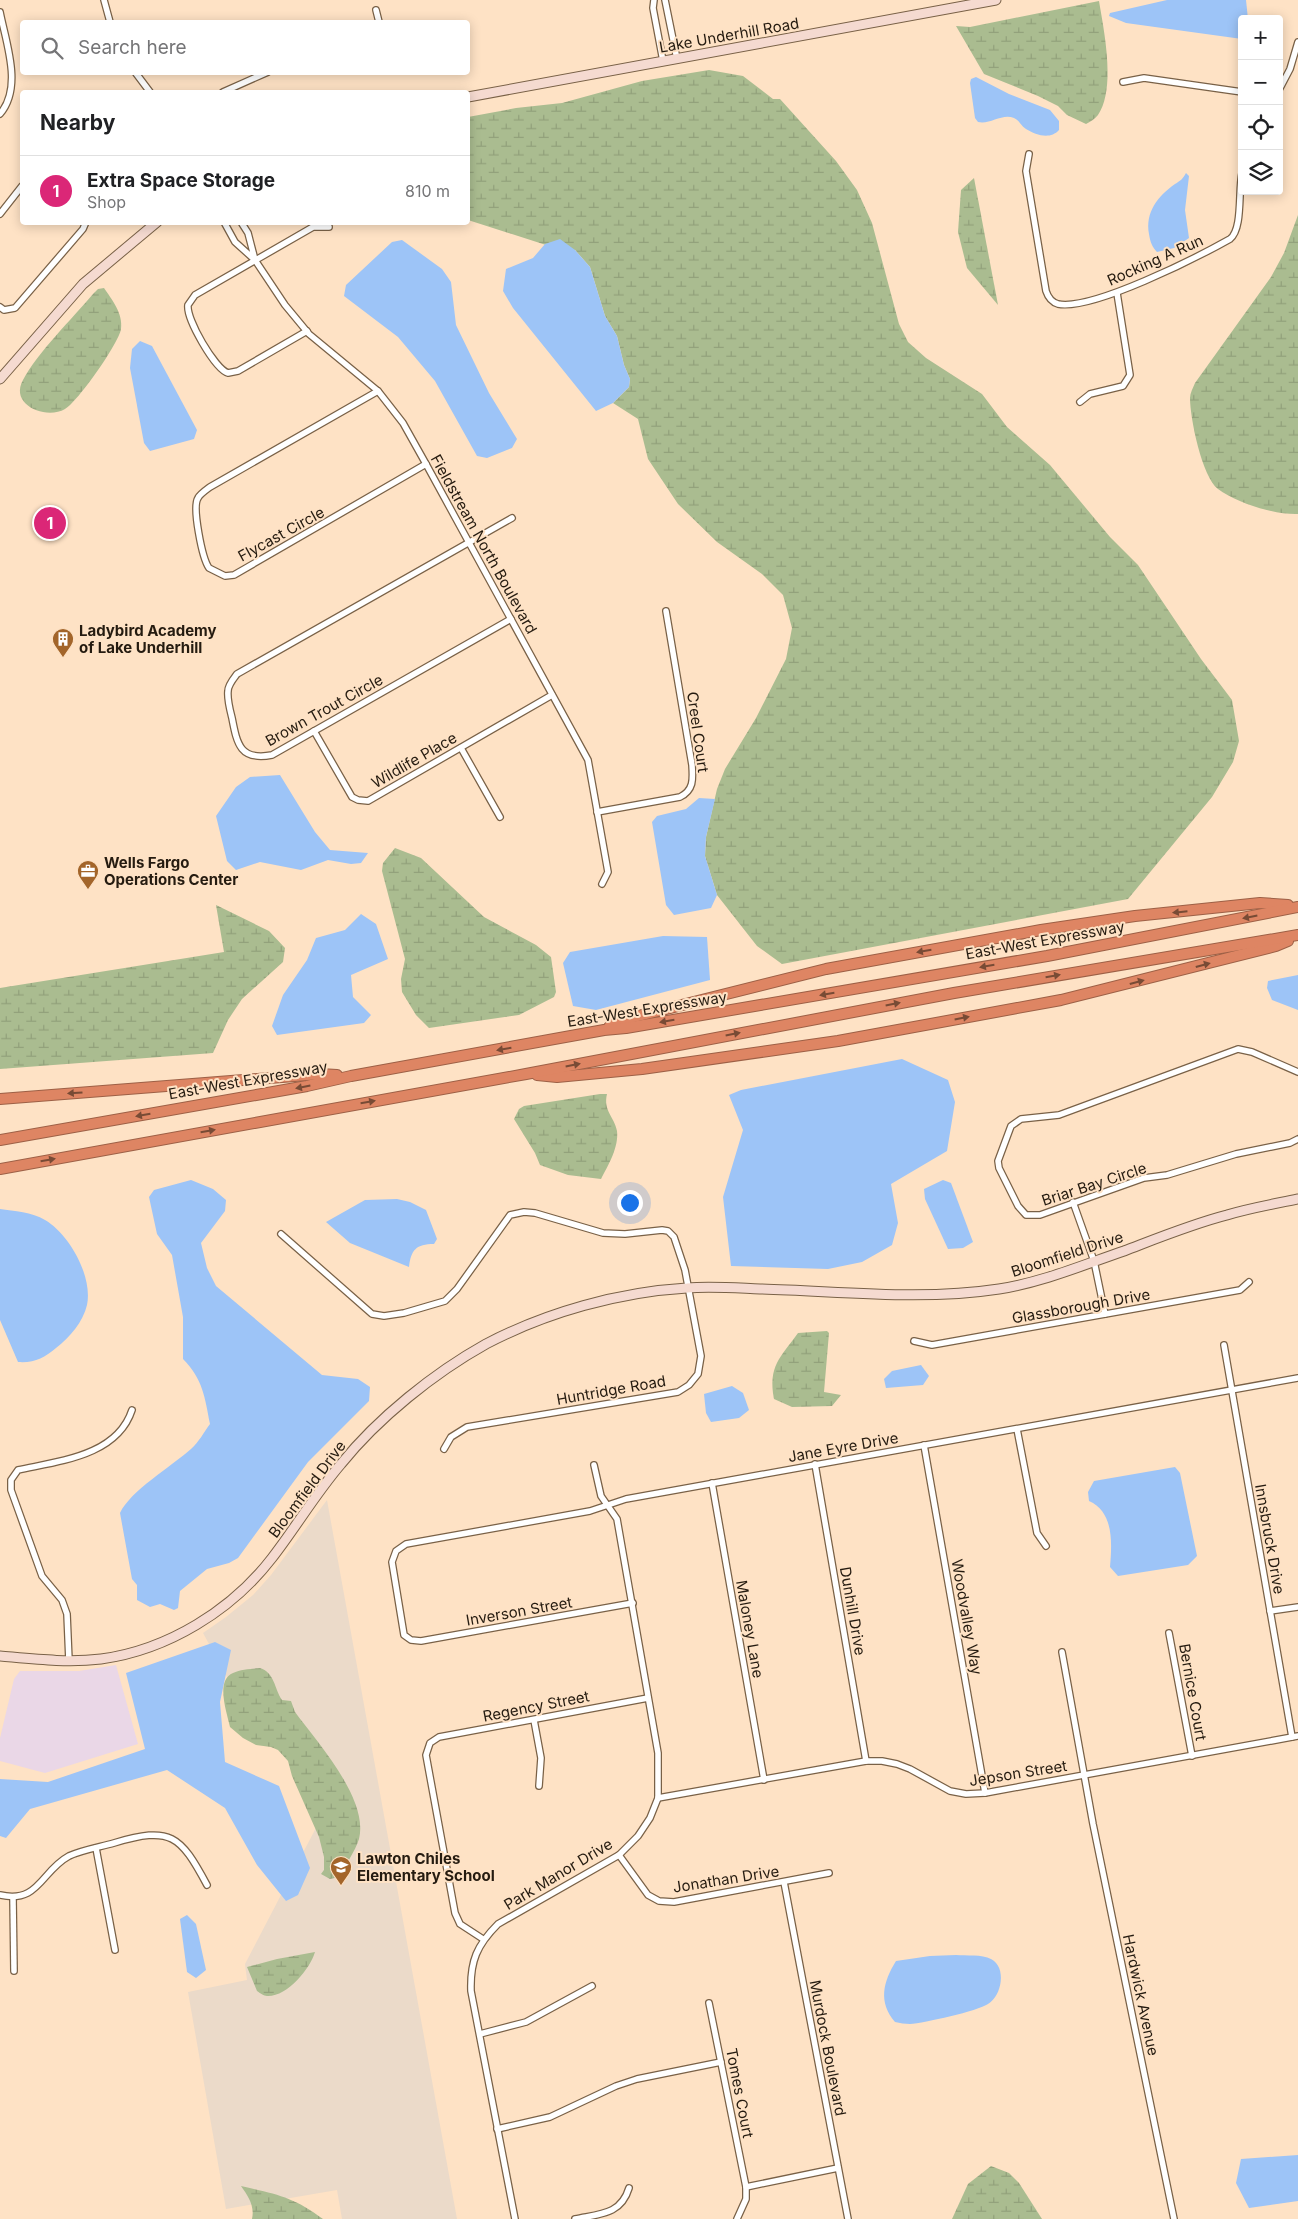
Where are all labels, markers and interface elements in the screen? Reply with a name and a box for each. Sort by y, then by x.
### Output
street label: Lake Underhill Road [658,13,800,57]
map controls [1238,15,1283,195]
button: + [1238,15,1283,60]
search box [20,20,470,75]
icon: search [38,34,66,62]
text: Search here [78,36,187,59]
button: − [1238,60,1283,105]
button: locate [1238,105,1283,150]
text: Nearby [40,110,115,135]
button: layers [1238,150,1283,195]
text: Extra Space Storage [87,169,275,192]
text: 1 [53,181,59,201]
text: 810 m [405,181,450,201]
text: Shop [87,192,126,212]
street label: Rocking A Run [1104,230,1206,290]
street label: Fieldstream North Boulevard [427,451,541,637]
street label: Flycast Circle [234,502,328,566]
pin: 1 [34,504,66,542]
place label: Ladybird Academy of Lake Underhill [79,621,217,657]
building icon: Ladybird Academy of Lake Underhill [51,627,75,658]
street label: Brown Trout Circle [262,670,386,750]
street label: Creel Court [683,690,713,774]
street label: Wildlife Place [368,728,460,792]
place label: Wells Fargo Operations Center [104,853,238,889]
office icon: Wells Fargo Operations Center [76,859,100,890]
one-way arrow [1172,908,1188,916]
one-way arrow [1242,913,1258,921]
street label: East-West Expressway [964,917,1127,963]
one-way arrow [915,947,931,955]
one-way arrow [1196,961,1211,969]
one-way arrow [979,963,995,971]
one-way arrow [1045,972,1061,980]
one-way arrow [1129,977,1144,985]
street label: East-West Expressway [566,987,729,1031]
one-way arrow [819,991,835,999]
one-way arrow [885,1000,901,1008]
one-way arrow [955,1013,971,1021]
one-way arrow [659,1018,675,1026]
one-way arrow [725,1030,741,1038]
one-way arrow [496,1046,512,1054]
street label: East-West Expressway [167,1057,330,1103]
one-way arrow [566,1060,582,1068]
one-way arrow [295,1083,311,1091]
one-way arrow [67,1089,83,1097]
one-way arrow [360,1098,376,1106]
one-way arrow [135,1111,151,1119]
one-way arrow [200,1127,216,1135]
one-way arrow [40,1156,56,1164]
street label: Briar Bay Circle [1039,1158,1149,1210]
your location [617,1190,643,1216]
street label: Bloomfield Drive [1009,1227,1125,1281]
street label: Glassborough Drive [1010,1284,1152,1328]
street label: Huntridge Road [555,1371,667,1409]
street label: Jane Eyre Drive [786,1428,900,1466]
street label: Bloomfield Drive [264,1437,350,1541]
street label: Innsbruck Drive [1251,1482,1289,1596]
street label: Woodvalley Way [947,1558,987,1677]
street label: Dunhill Drive [836,1565,870,1657]
street label: Maloney Lane [732,1579,768,1679]
street label: Inverson Street [464,1592,574,1630]
street label: Bernice Court [1175,1642,1211,1742]
street label: Regency Street [481,1686,591,1726]
street label: Jepson Street [968,1756,1068,1790]
street label: Park Manor Drive [500,1834,616,1914]
place label: Lawton Chiles Elementary School [357,1849,495,1885]
school or university icon: Lawton Chiles Elementary School [329,1855,353,1886]
street label: Jonathan Drive [672,1861,780,1897]
street label: Hardwick Avenue [1119,1932,1163,2058]
street label: Murdock Boulevard [805,1978,851,2118]
street label: Tomes Court [722,2046,758,2140]

